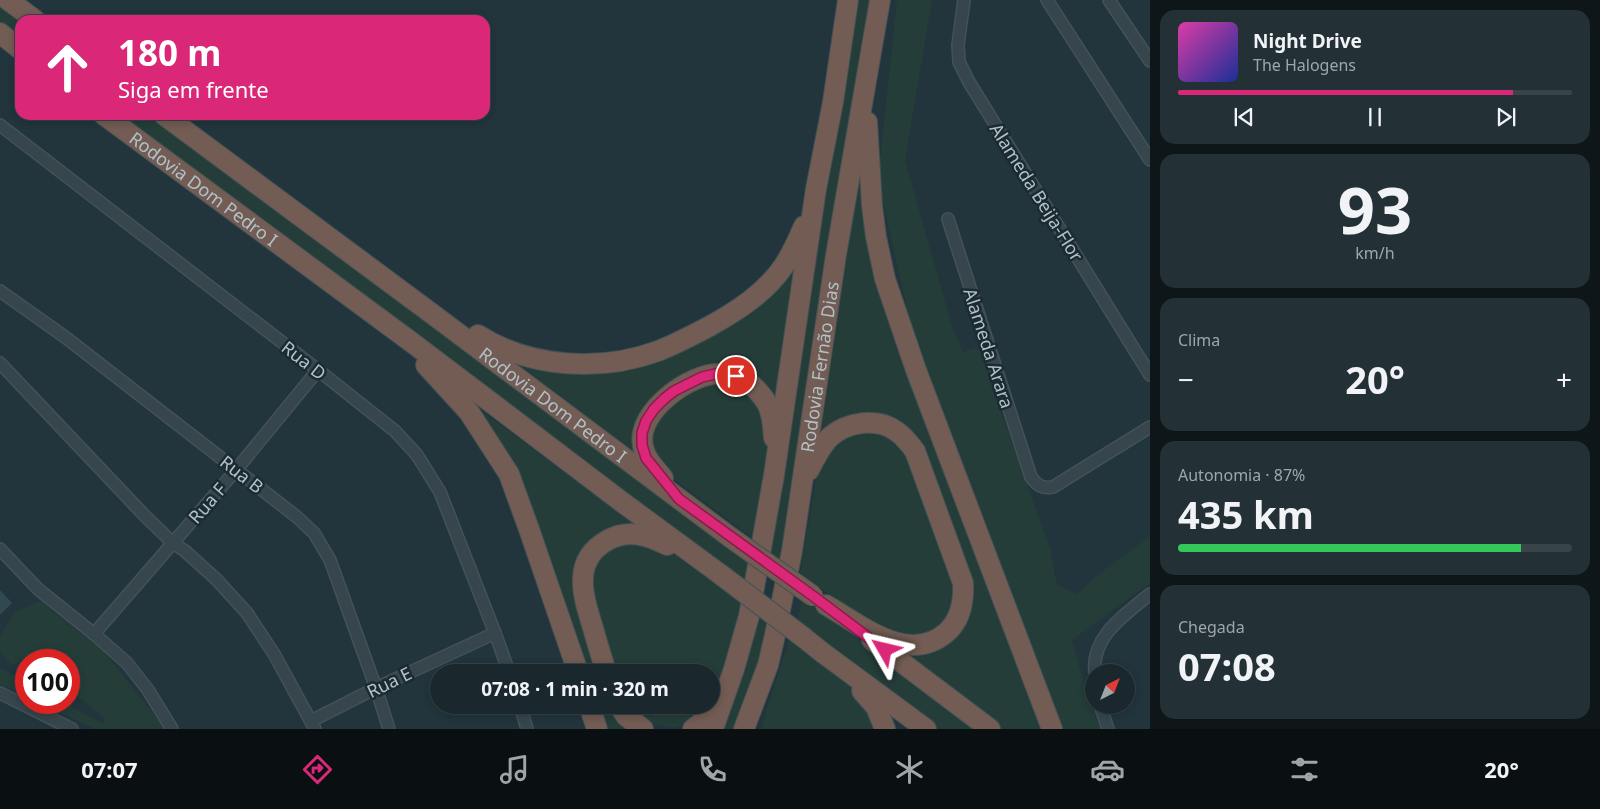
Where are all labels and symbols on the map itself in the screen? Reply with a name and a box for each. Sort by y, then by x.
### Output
street label: Alameda Beija-Flor [985,118,1089,266]
street label: Rodovia Dom Pedro I [125,126,283,251]
street label: Rodovia Fernão Dias [795,280,844,454]
street label: Alameda Arara [958,285,1020,411]
street label: Rua D [277,335,331,385]
street label: Rodovia Dom Pedro I [474,341,632,468]
pin [715,355,757,397]
street label: Rua B [215,450,269,498]
street label: Rua F [183,478,231,528]
position arrow [858,623,910,675]
speed limit sign: 100 [15,649,80,714]
street label: Rua E [363,661,415,703]
north arrow [1085,664,1135,714]

